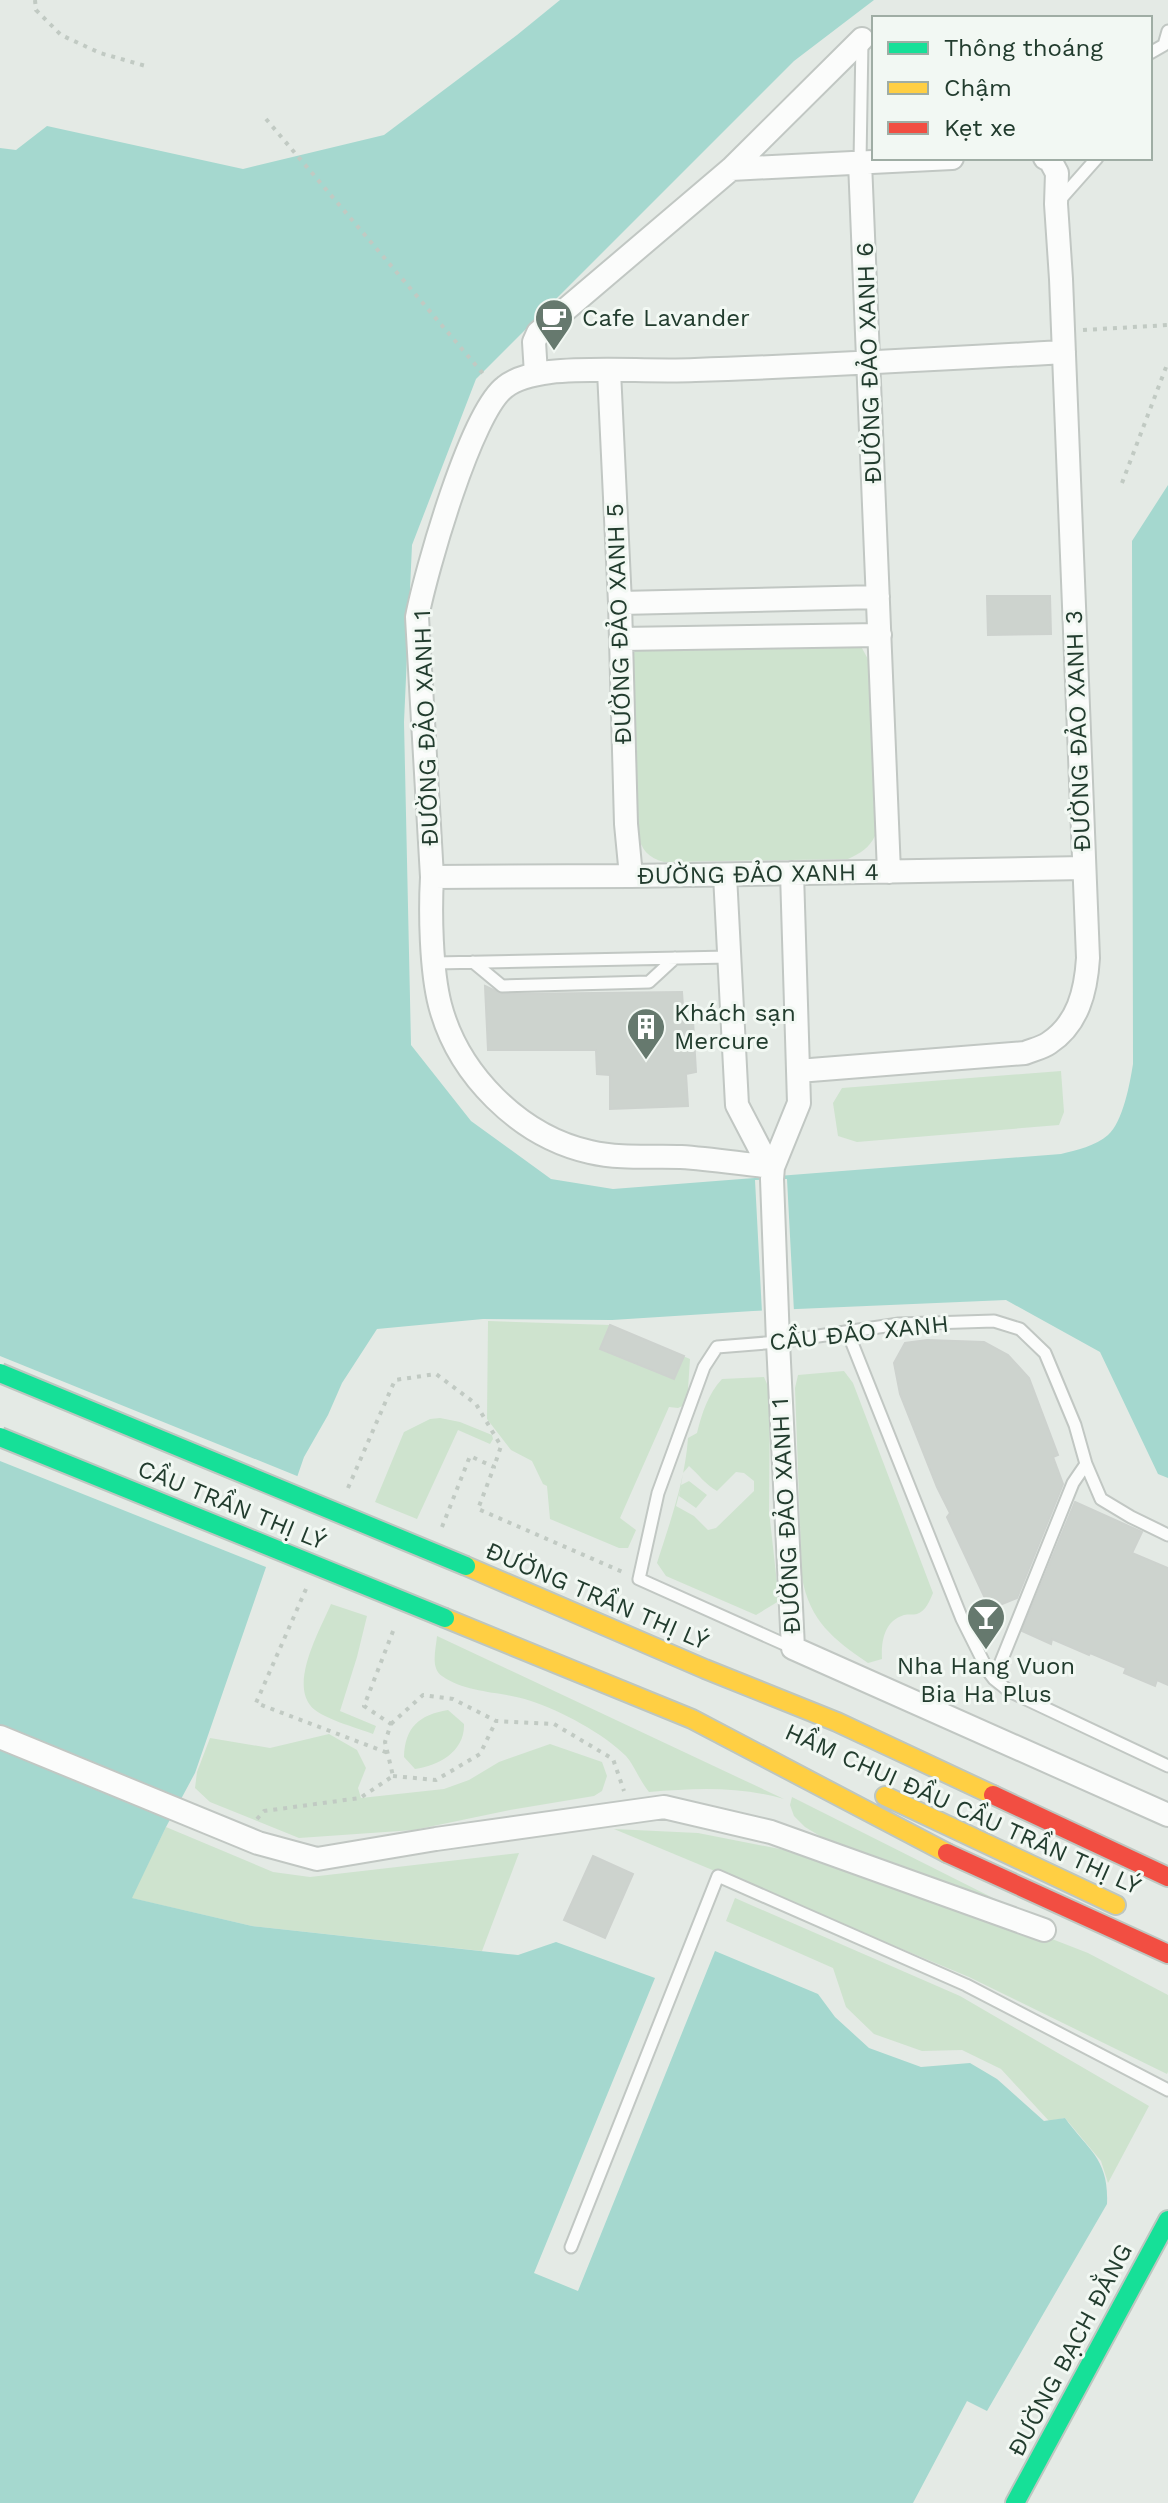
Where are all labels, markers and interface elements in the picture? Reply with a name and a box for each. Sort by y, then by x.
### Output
legend [872,16,1152,160]
text: Thông thoáng [944,34,1103,62]
text: Chậm [944,74,1012,102]
text: Kẹt xe [944,114,1016,142]
street label: ĐƯỜNG ĐẢO XANH 6 [851,242,887,484]
cafe icon: Cafe Lavander [533,297,575,352]
place label: Cafe Lavander [582,304,750,332]
street label: ĐƯỜNG ĐẢO XANH 5 [601,503,637,745]
street label: ĐƯỜNG ĐẢO XANH 1 [408,609,444,847]
street label: ĐƯỜNG ĐẢO XANH 3 [1060,610,1096,852]
street label: ĐƯỜNG ĐẢO XANH 4 [637,858,879,890]
place label: Khách sạn Mercure [674,999,796,1055]
building icon: Khách sạn Mercure [625,1006,667,1061]
street label: CẦU ĐẢO XANH [768,1308,950,1356]
street label: ĐƯỜNG ĐẢO XANH 1 [766,1397,806,1635]
street label: CẦU TRẦN THỊ LÝ [134,1453,331,1556]
street label: ĐƯỜNG TRẦN THỊ LÝ [481,1535,714,1656]
bar icon: Nha Hang Vuon Bia Ha Plus [965,1596,1007,1651]
place label: Nha Hang Vuon Bia Ha Plus [897,1652,1075,1708]
street label: HẦM CHUI ĐẦU CẦU TRẦN THỊ LÝ [781,1716,1146,1901]
street label: ĐƯỜNG BẠCH ĐẰNG [999,2237,1138,2461]

